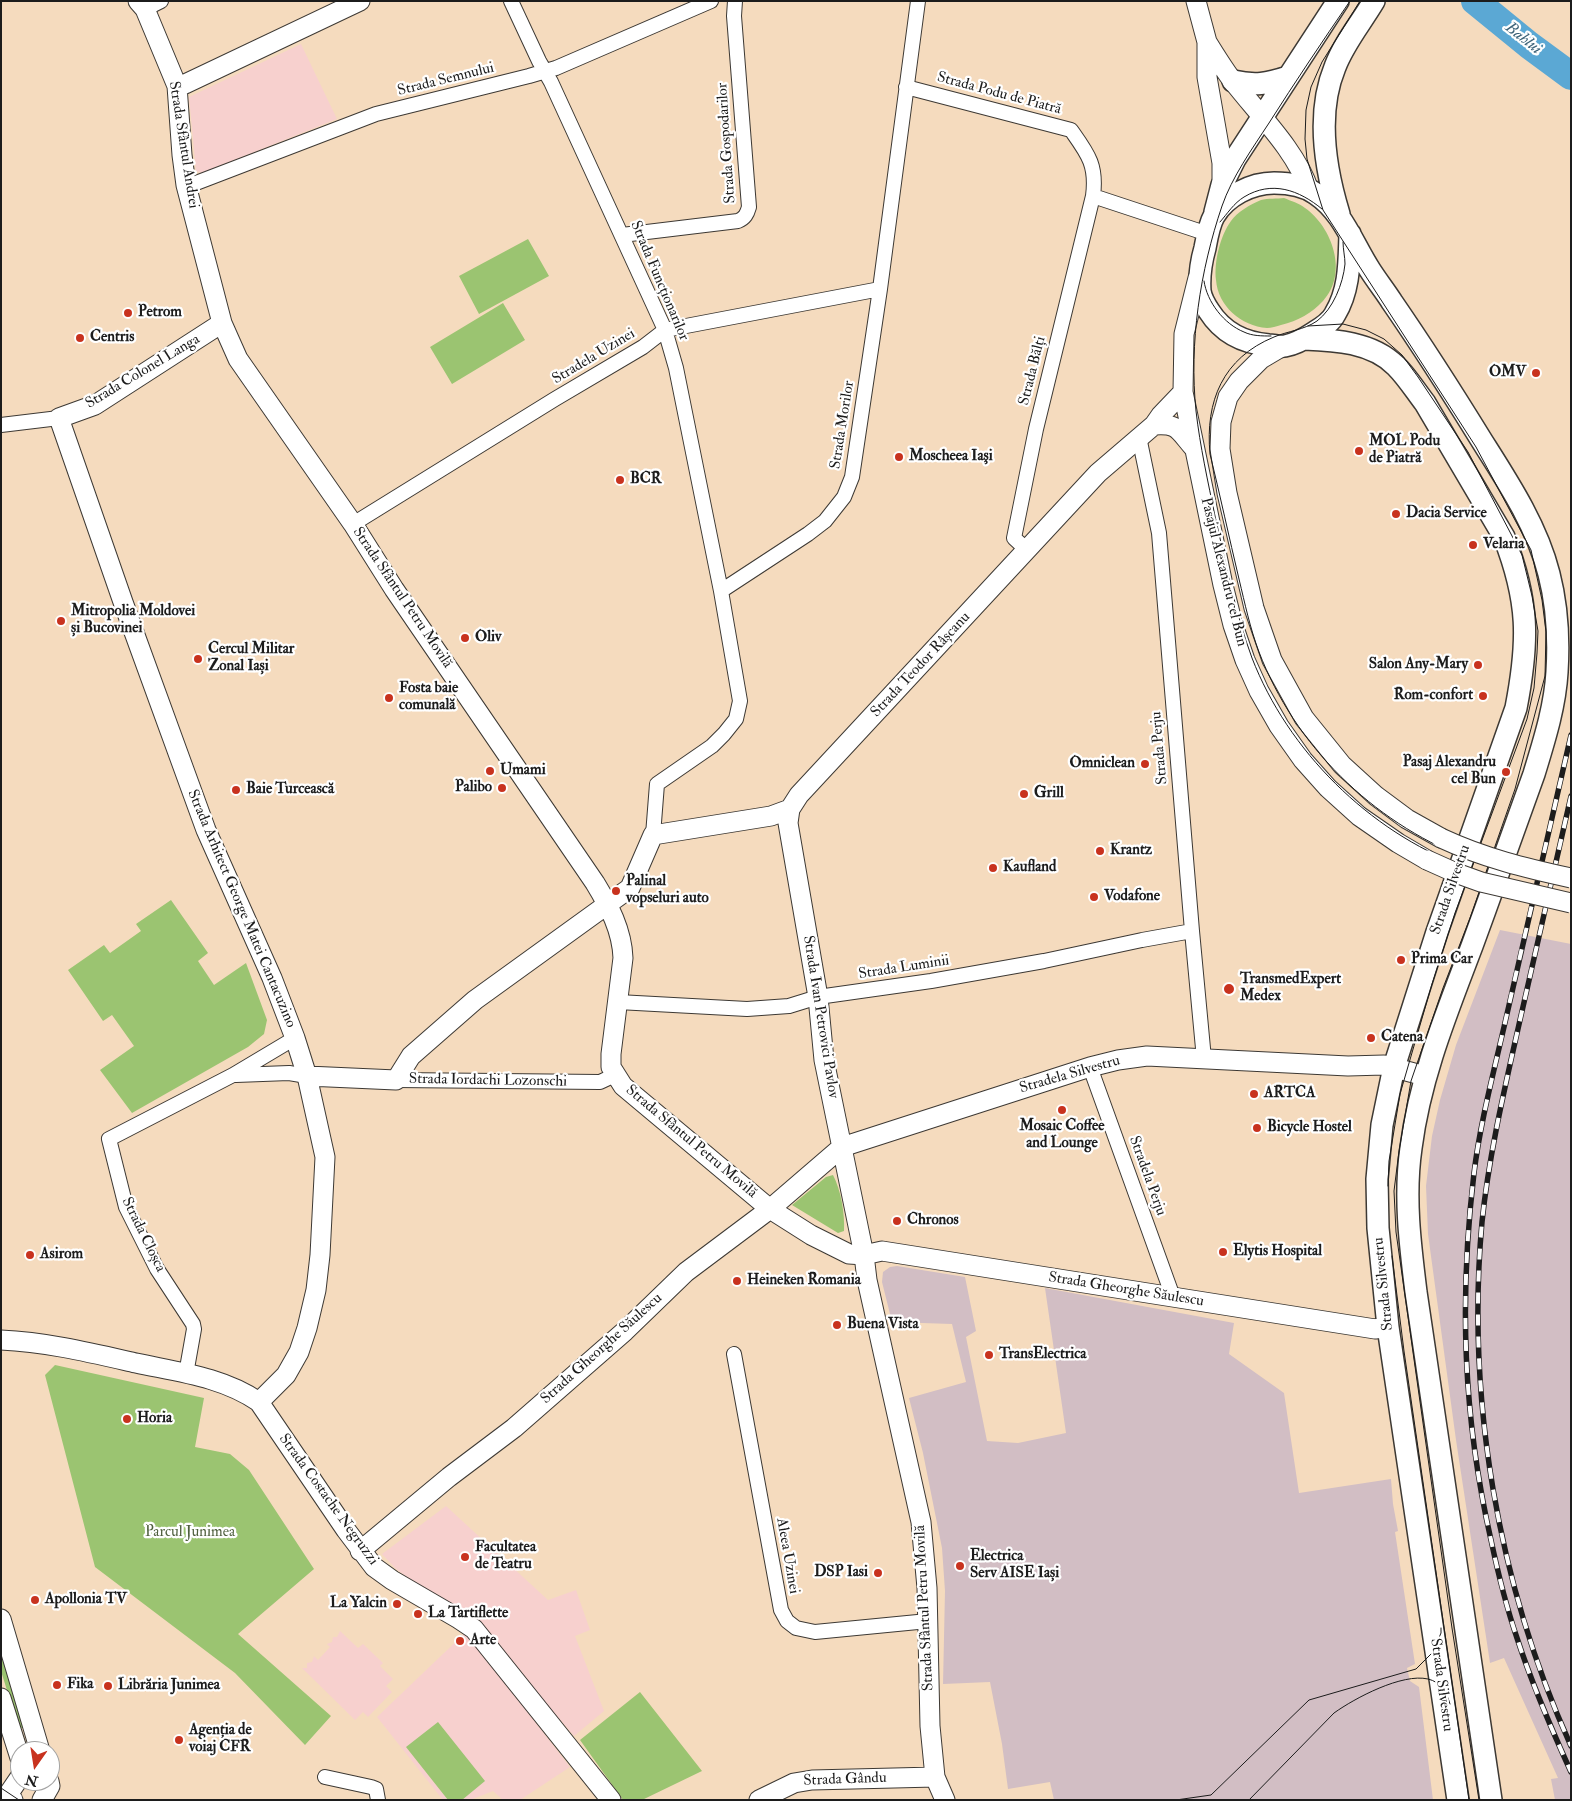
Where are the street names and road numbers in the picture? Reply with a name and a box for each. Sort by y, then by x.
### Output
street label: Strada Semnului [396,59,496,101]
street label: Strada Podu de Piatră [935,69,1063,119]
street label: Strada Sfântul Andrei [164,80,202,210]
street label: Strada Gospodarilor [714,82,740,204]
street label: Strada Funcționarilor [626,218,692,344]
street label: Stradela Uzinei [549,325,639,389]
street label: Strada Colonel Langa [83,331,203,413]
street label: Strada Bălți [1016,335,1050,407]
street label: Strada Morilor [827,380,859,470]
street label: Pasajul Alexandru cel Bun [1196,496,1250,648]
street label: Strada Sfântul Petru Movilă [348,524,456,672]
street label: Strada Teodor Râșcanu [868,609,974,721]
street label: Strada Perju [1148,711,1172,785]
street label: Strada Arhitect George Matei Cantacuzino [183,787,299,1031]
street label: Strada Silvestru [1427,843,1475,937]
street label: Strada Ivan Petrovici Pavlov [798,934,842,1100]
street label: Strada Luminii [857,952,951,984]
street label: Stradela Silvestru [1018,1052,1122,1098]
street label: Strada Iordachi Lozonschi [409,1071,567,1091]
street label: Strada Sfântul Petru Movilă [622,1082,760,1202]
street label: Stradela Perju [1124,1134,1170,1218]
street label: Strada Cloșca [117,1195,169,1275]
street label: Strada Silvestru [1370,1236,1398,1332]
street label: Strada Gheorghe Săulescu [1047,1269,1205,1311]
street label: Strada Gheorghe Săulescu [538,1290,666,1408]
street label: Strada Costache Negruzzi [274,1431,382,1569]
street label: Aleea Uzinei [771,1517,803,1595]
street label: Strada Sfântul Petru Movilă [912,1525,938,1691]
street label: Strada Silvestru [1426,1637,1456,1733]
street label: Strada Gându [803,1770,887,1790]

